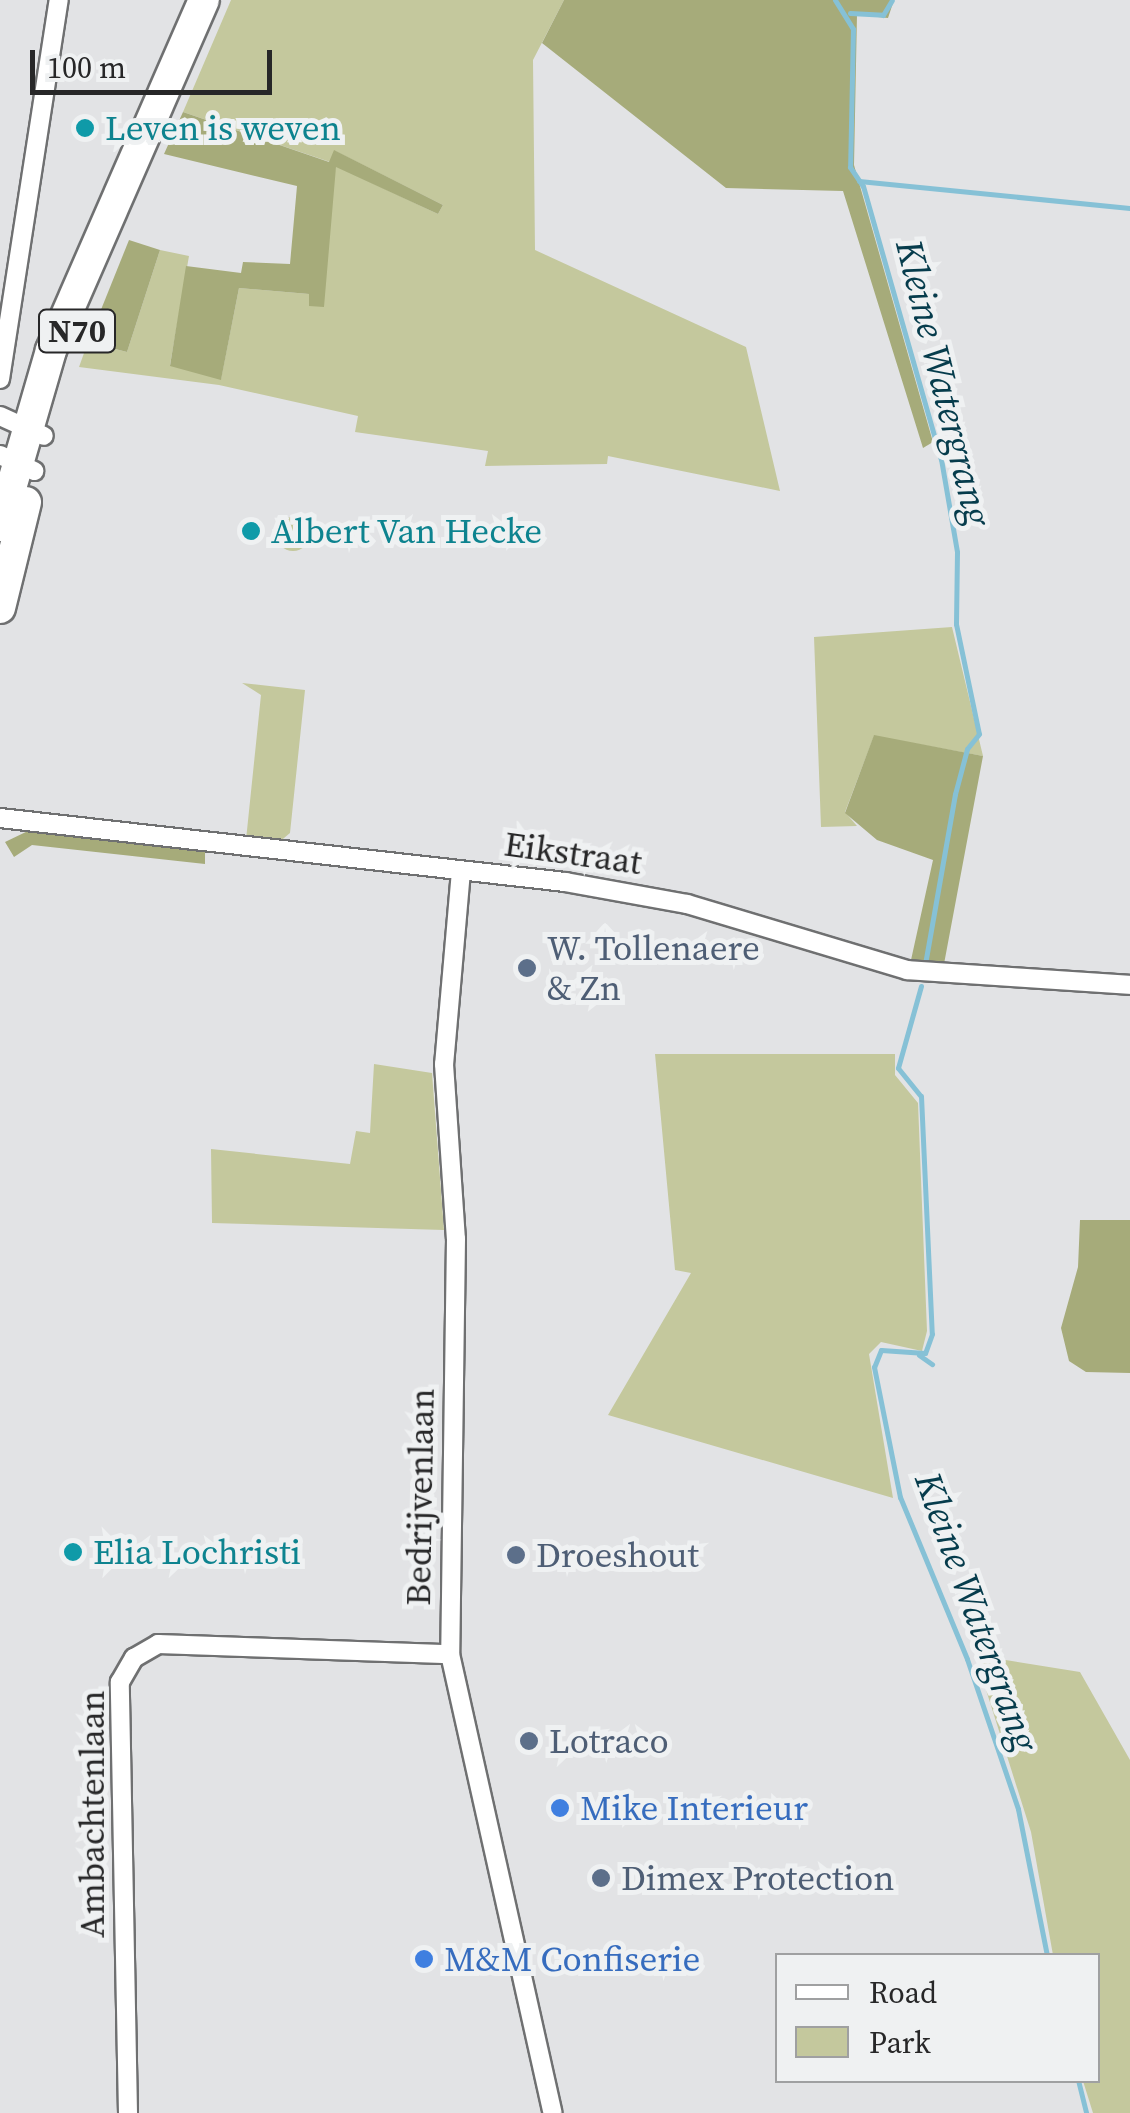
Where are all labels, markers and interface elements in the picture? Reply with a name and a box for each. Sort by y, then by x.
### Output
scale bar [35,30,278,92]
text: 100 m [47,47,126,88]
place label: Leven is weven [105,107,341,149]
marker: Leven is weven [74,117,96,139]
water label: Kleine Watergrang [885,235,1001,531]
road number: N70 [37,304,117,358]
place label: Albert Van Hecke [271,510,543,552]
marker: Albert Van Hecke [240,520,262,542]
street label: Eikstraat [502,823,644,883]
place label: W. Tollenaere & Zn [547,927,761,1009]
marker: W. Tollenaere & Zn [516,957,538,979]
street label: Bedrijvenlaan [397,1388,443,1606]
water label: Kleine Watergrang [904,1466,1048,1758]
place label: Elia Lochristi [93,1531,301,1573]
place label: Droeshout [536,1534,699,1576]
marker: Elia Lochristi [62,1541,84,1563]
marker: Droeshout [505,1544,527,1566]
street label: Ambachtenlaan [71,1690,113,1938]
place label: Lotraco [549,1720,669,1762]
marker: Lotraco [518,1730,540,1752]
place label: Mike Interieur [580,1787,808,1829]
marker: Mike Interieur [549,1797,571,1819]
place label: Dimex Protection [621,1857,894,1899]
marker: Dimex Protection [590,1867,612,1889]
place label: M&M Confiserie [444,1938,700,1980]
marker: M&M Confiserie [413,1948,435,1970]
legend [775,1953,1100,2083]
text: Road [869,1972,937,2013]
text: Park [869,2022,931,2063]

